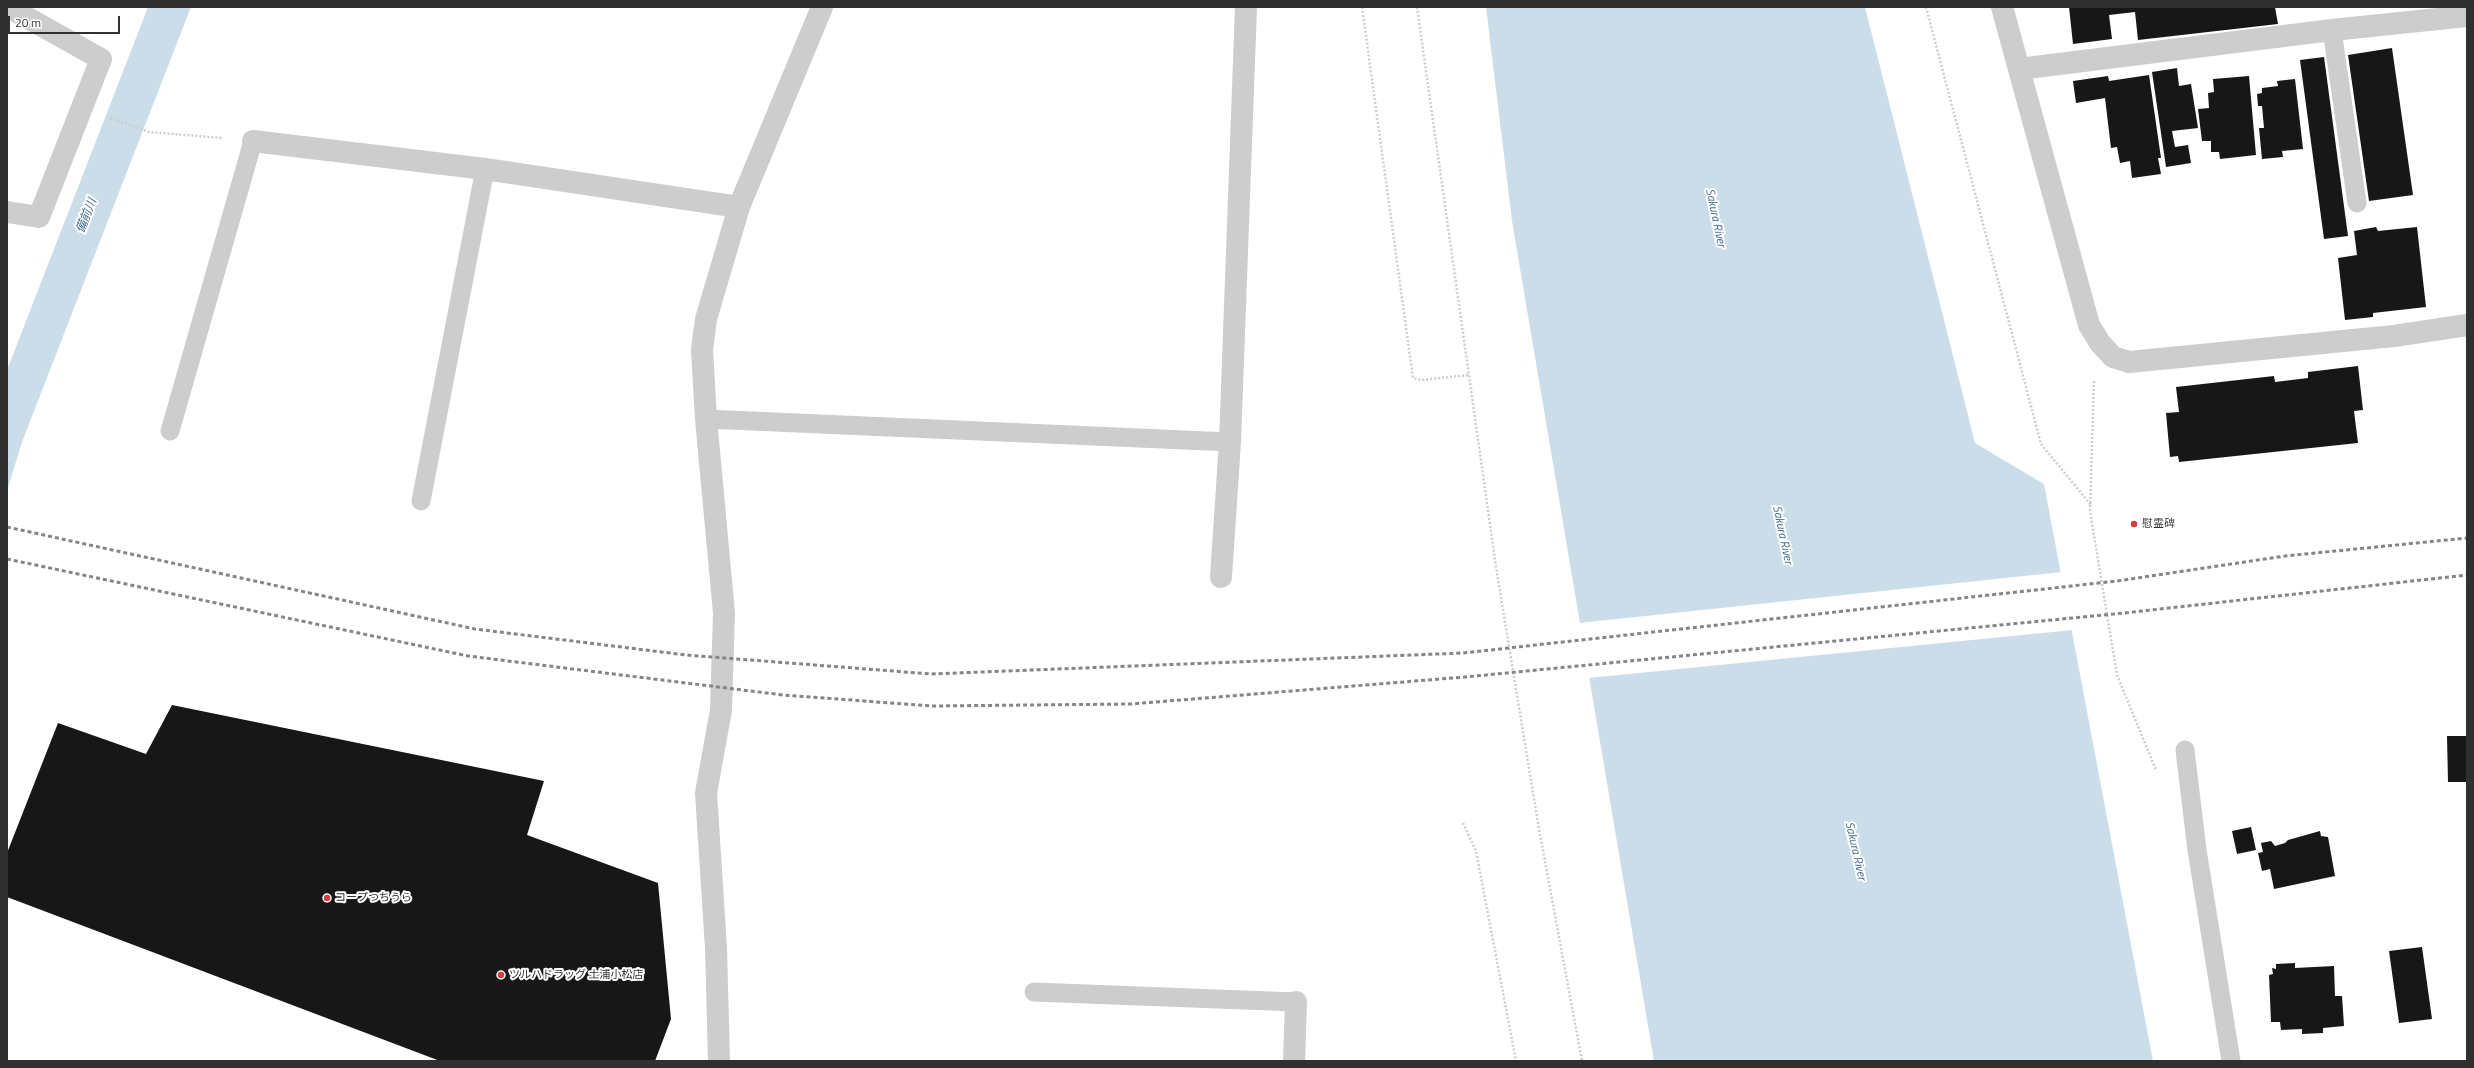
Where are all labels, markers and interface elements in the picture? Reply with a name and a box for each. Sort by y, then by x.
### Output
scale bar [10,8,122,34]
text: 20 m [15,13,41,32]
water label: Sakura River [1702,187,1728,249]
water label: 備前川 [74,197,100,235]
water label: Sakura River [1769,504,1795,566]
place label: 慰霊碑 [2142,517,2175,531]
marker: 慰霊碑 [2129,519,2139,529]
water label: Sakura River [1841,820,1869,882]
place label: コープつちうら [335,891,412,905]
marker: コープつちうら [322,893,332,903]
place label: ツルハドラッグ 土浦小松店 [509,968,643,982]
marker: ツルハドラッグ 土浦小松店 [496,970,506,980]

